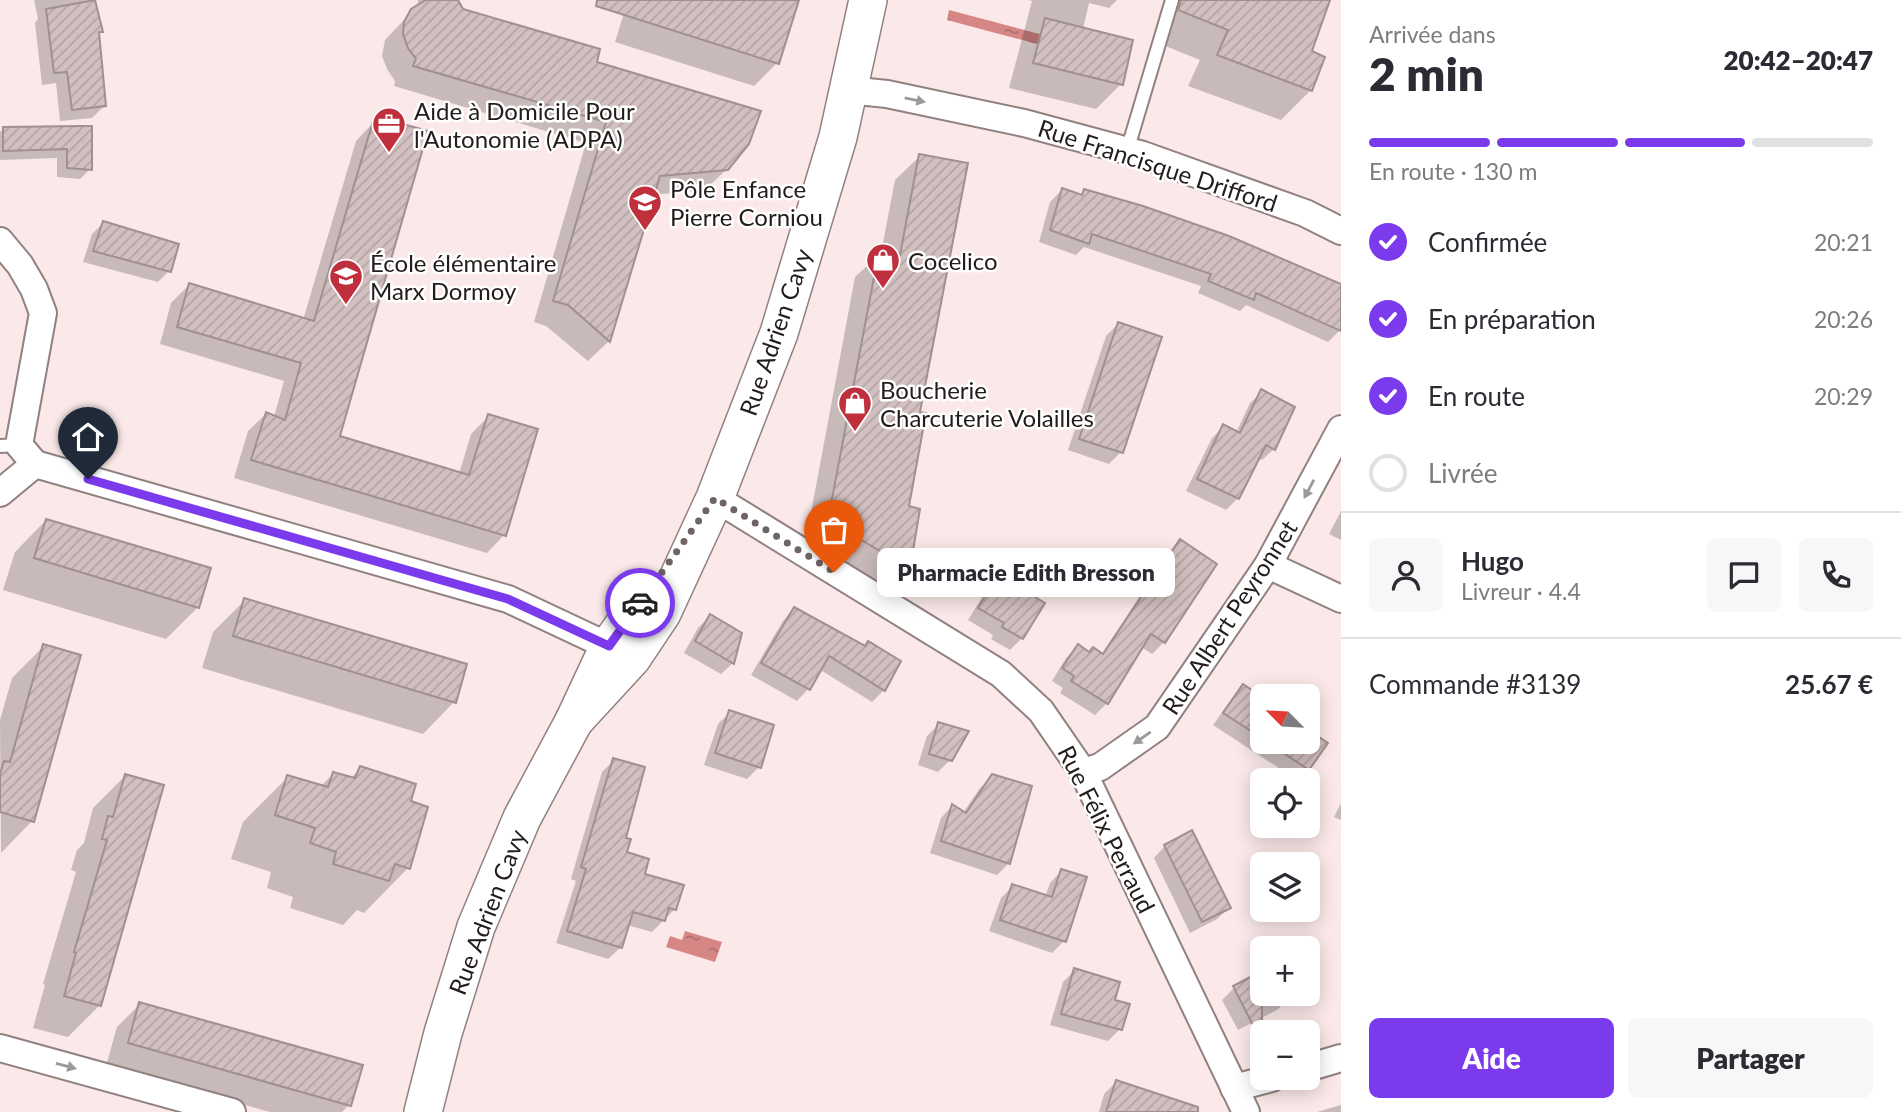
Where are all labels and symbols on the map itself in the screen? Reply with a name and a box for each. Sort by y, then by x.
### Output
one-way arrow [904,95,926,106]
place label: Aide à Domicile Pour l'Autonomie (ADPA) [414,96,635,153]
office icon: Aide à Domicile Pour l'Autonomie (ADPA) [370,105,408,154]
street label: Rue Francisque Drifford [1035,113,1281,217]
place label: Pôle Enfance Pierre Corniou [670,174,823,231]
school or university icon: Pôle Enfance Pierre Corniou [626,183,664,232]
shop icon: Cocelico [864,241,902,290]
street label: Rue Adrien Cavy [733,244,817,419]
place label: Cocelico [908,246,998,275]
place label: École élémentaire Marx Dormoy [370,248,556,305]
school or university icon: École élémentaire Marx Dormoy [327,257,365,306]
place label: Boucherie Charcuterie Volailles [880,375,1094,432]
shop icon: Boucherie Charcuterie Volailles [836,384,874,433]
pin [58,407,118,479]
one-way arrow [1303,479,1315,499]
pin [804,500,864,572]
street label: Rue Albert Peyronnet [1155,514,1303,720]
callout: Pharmacie Edith Bresson [876,548,1174,596]
courier [605,568,675,638]
north arrow [1250,684,1320,754]
one-way arrow [1133,731,1151,745]
street label: Rue Félix Perraud [1052,740,1162,918]
street label: Rue Adrien Cavy [442,825,532,999]
one-way arrow [55,1061,77,1072]

